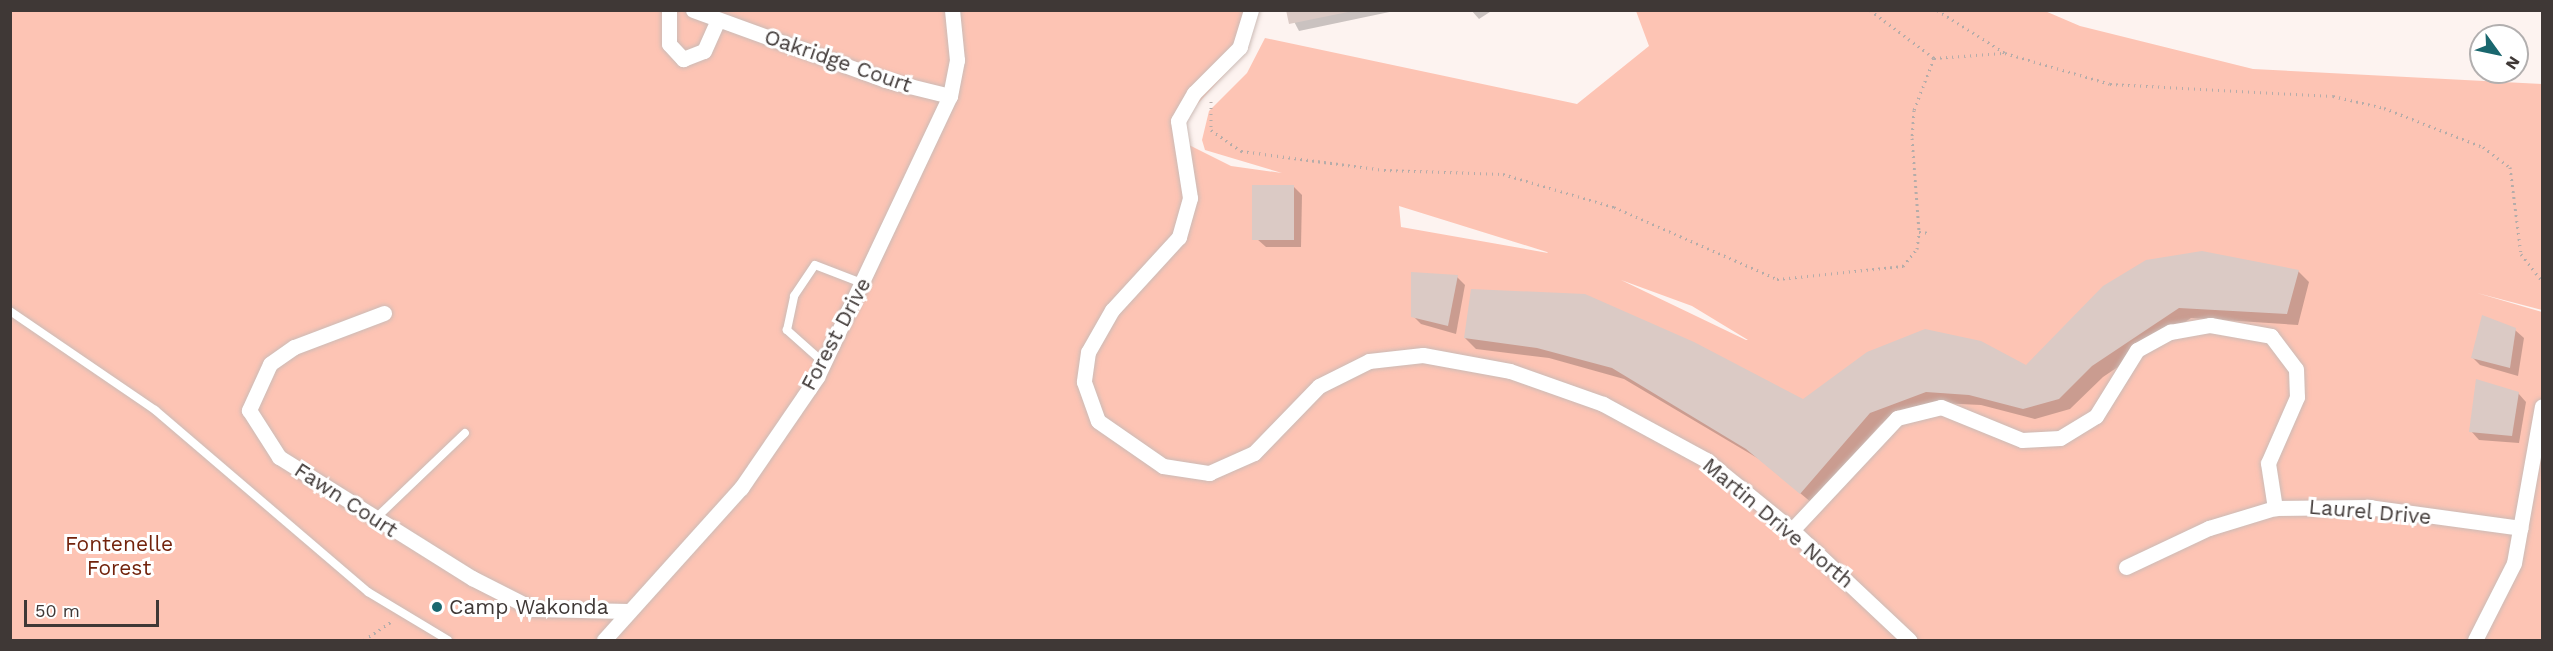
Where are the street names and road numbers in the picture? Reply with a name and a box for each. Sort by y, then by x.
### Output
street label: Oakridge Court [761,24,915,98]
street label: Forest Drive [796,273,876,395]
street label: Martin Drive North [1697,453,1859,593]
street label: Fawn Court [290,457,402,543]
street label: Laurel Drive [2307,494,2433,530]

